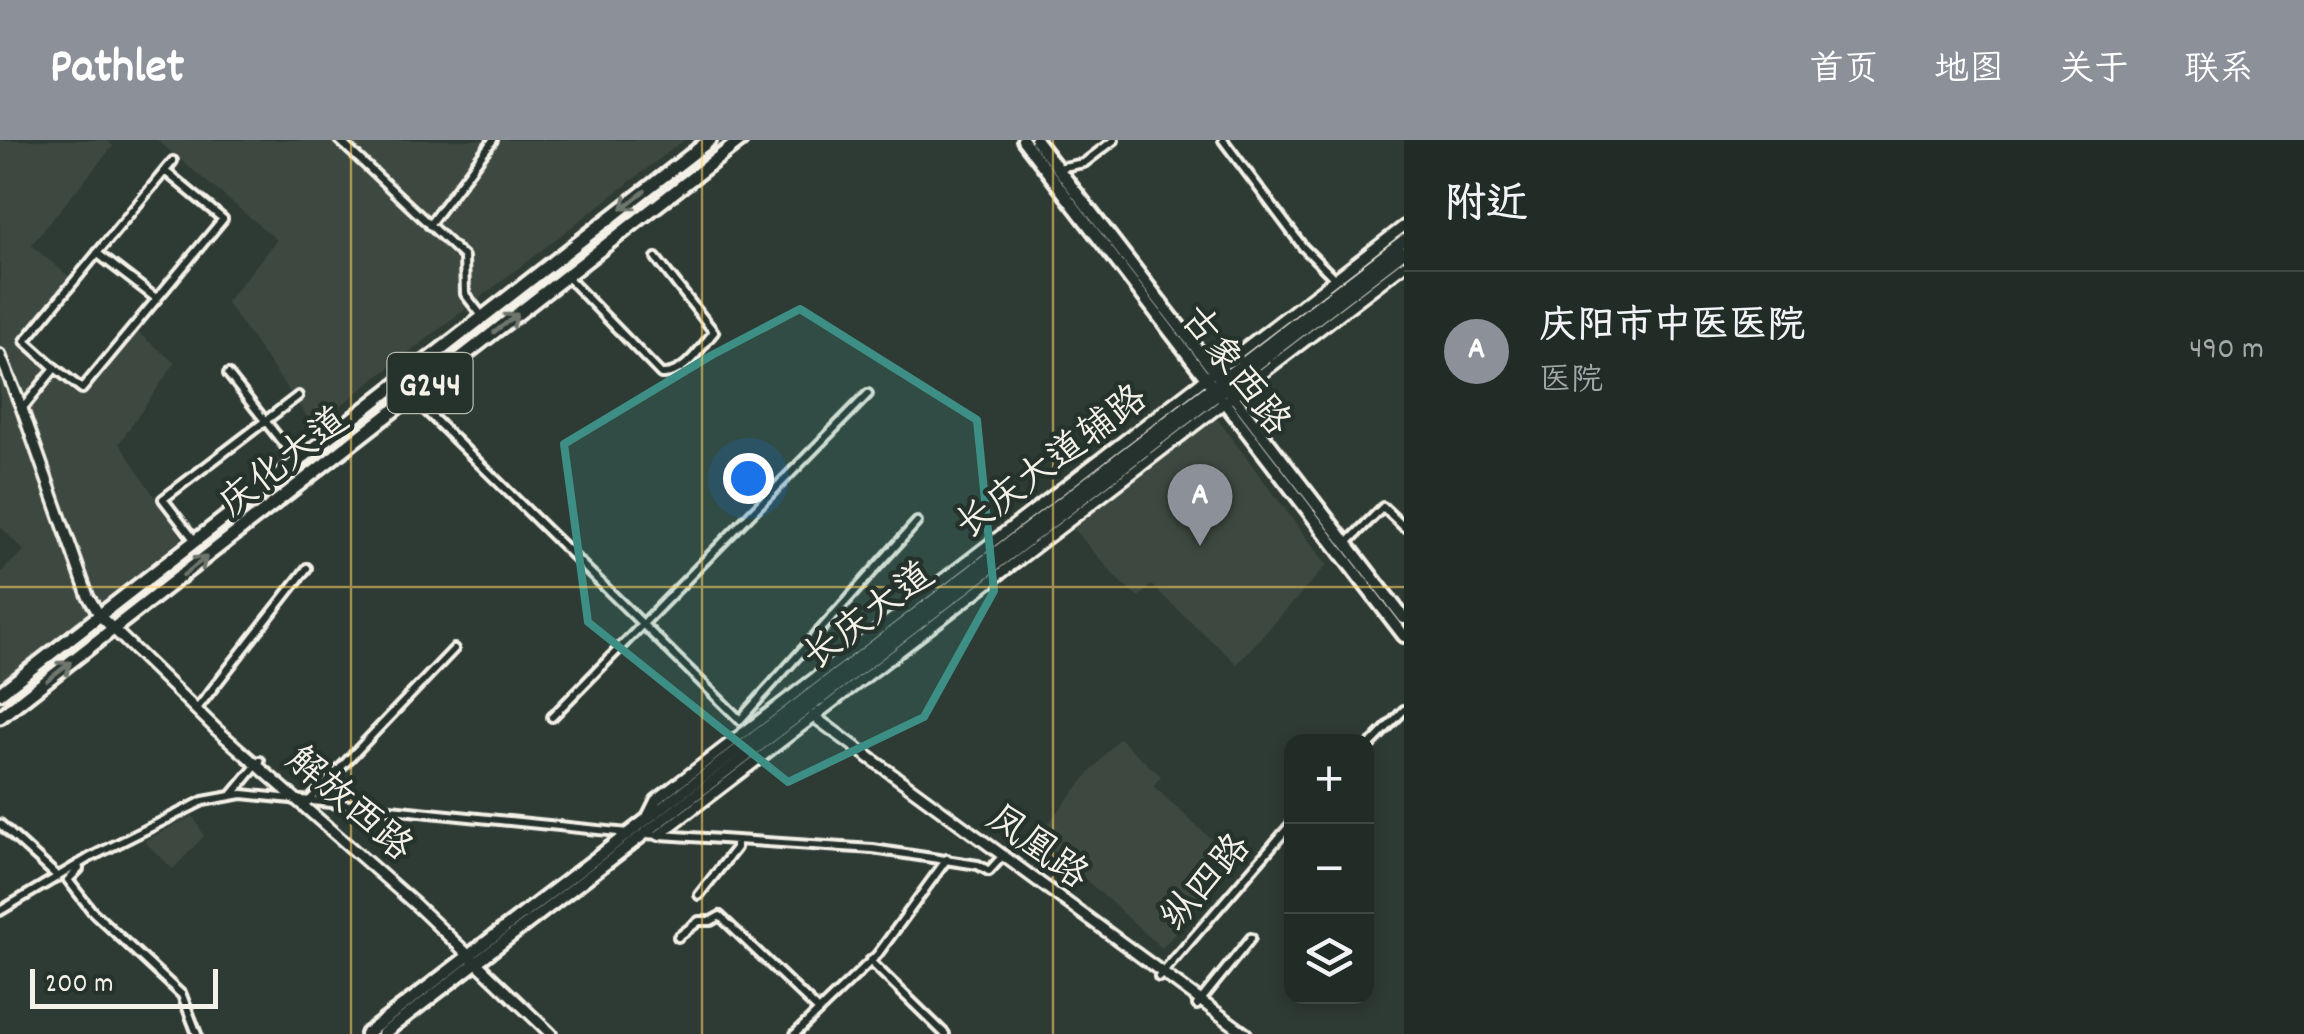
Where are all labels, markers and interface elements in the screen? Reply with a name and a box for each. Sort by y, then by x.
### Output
text: Pathlet [50,36,184,105]
text: 首页 [1809,47,1879,97]
text: 地图 [1934,47,2004,97]
text: 关于 [2059,47,2129,97]
text: 联系 [2184,47,2254,97]
text: 附近 [1444,178,1528,238]
one-way arrow [620,189,647,210]
street label: 古象西路 [1164,296,1301,449]
text: 庆阳市中医医院 [1539,301,1805,356]
one-way arrow [492,313,519,334]
text: A [1468,328,1485,374]
text: 490 m [2189,328,2264,374]
road number: G244 [388,353,472,413]
text: 医院 [1539,360,1603,406]
street label: 长庆大道辅路 [946,374,1161,555]
street label: 庆化大道 [209,396,362,533]
your location [723,453,774,504]
pin: A [1168,464,1232,546]
street label: 长庆大道 [793,551,948,686]
one-way arrow [181,555,207,577]
one-way arrow [45,661,72,682]
map controls [1284,734,1374,1004]
button: + [1284,734,1374,824]
street label: 解放西路 [272,736,423,877]
street label: 凤凰路 [973,794,1098,905]
street label: 纵四路 [1150,824,1266,946]
button: − [1284,824,1374,914]
button: layers [1284,914,1374,1004]
scale bar [30,964,218,1008]
text: 200 m [45,966,113,1006]

